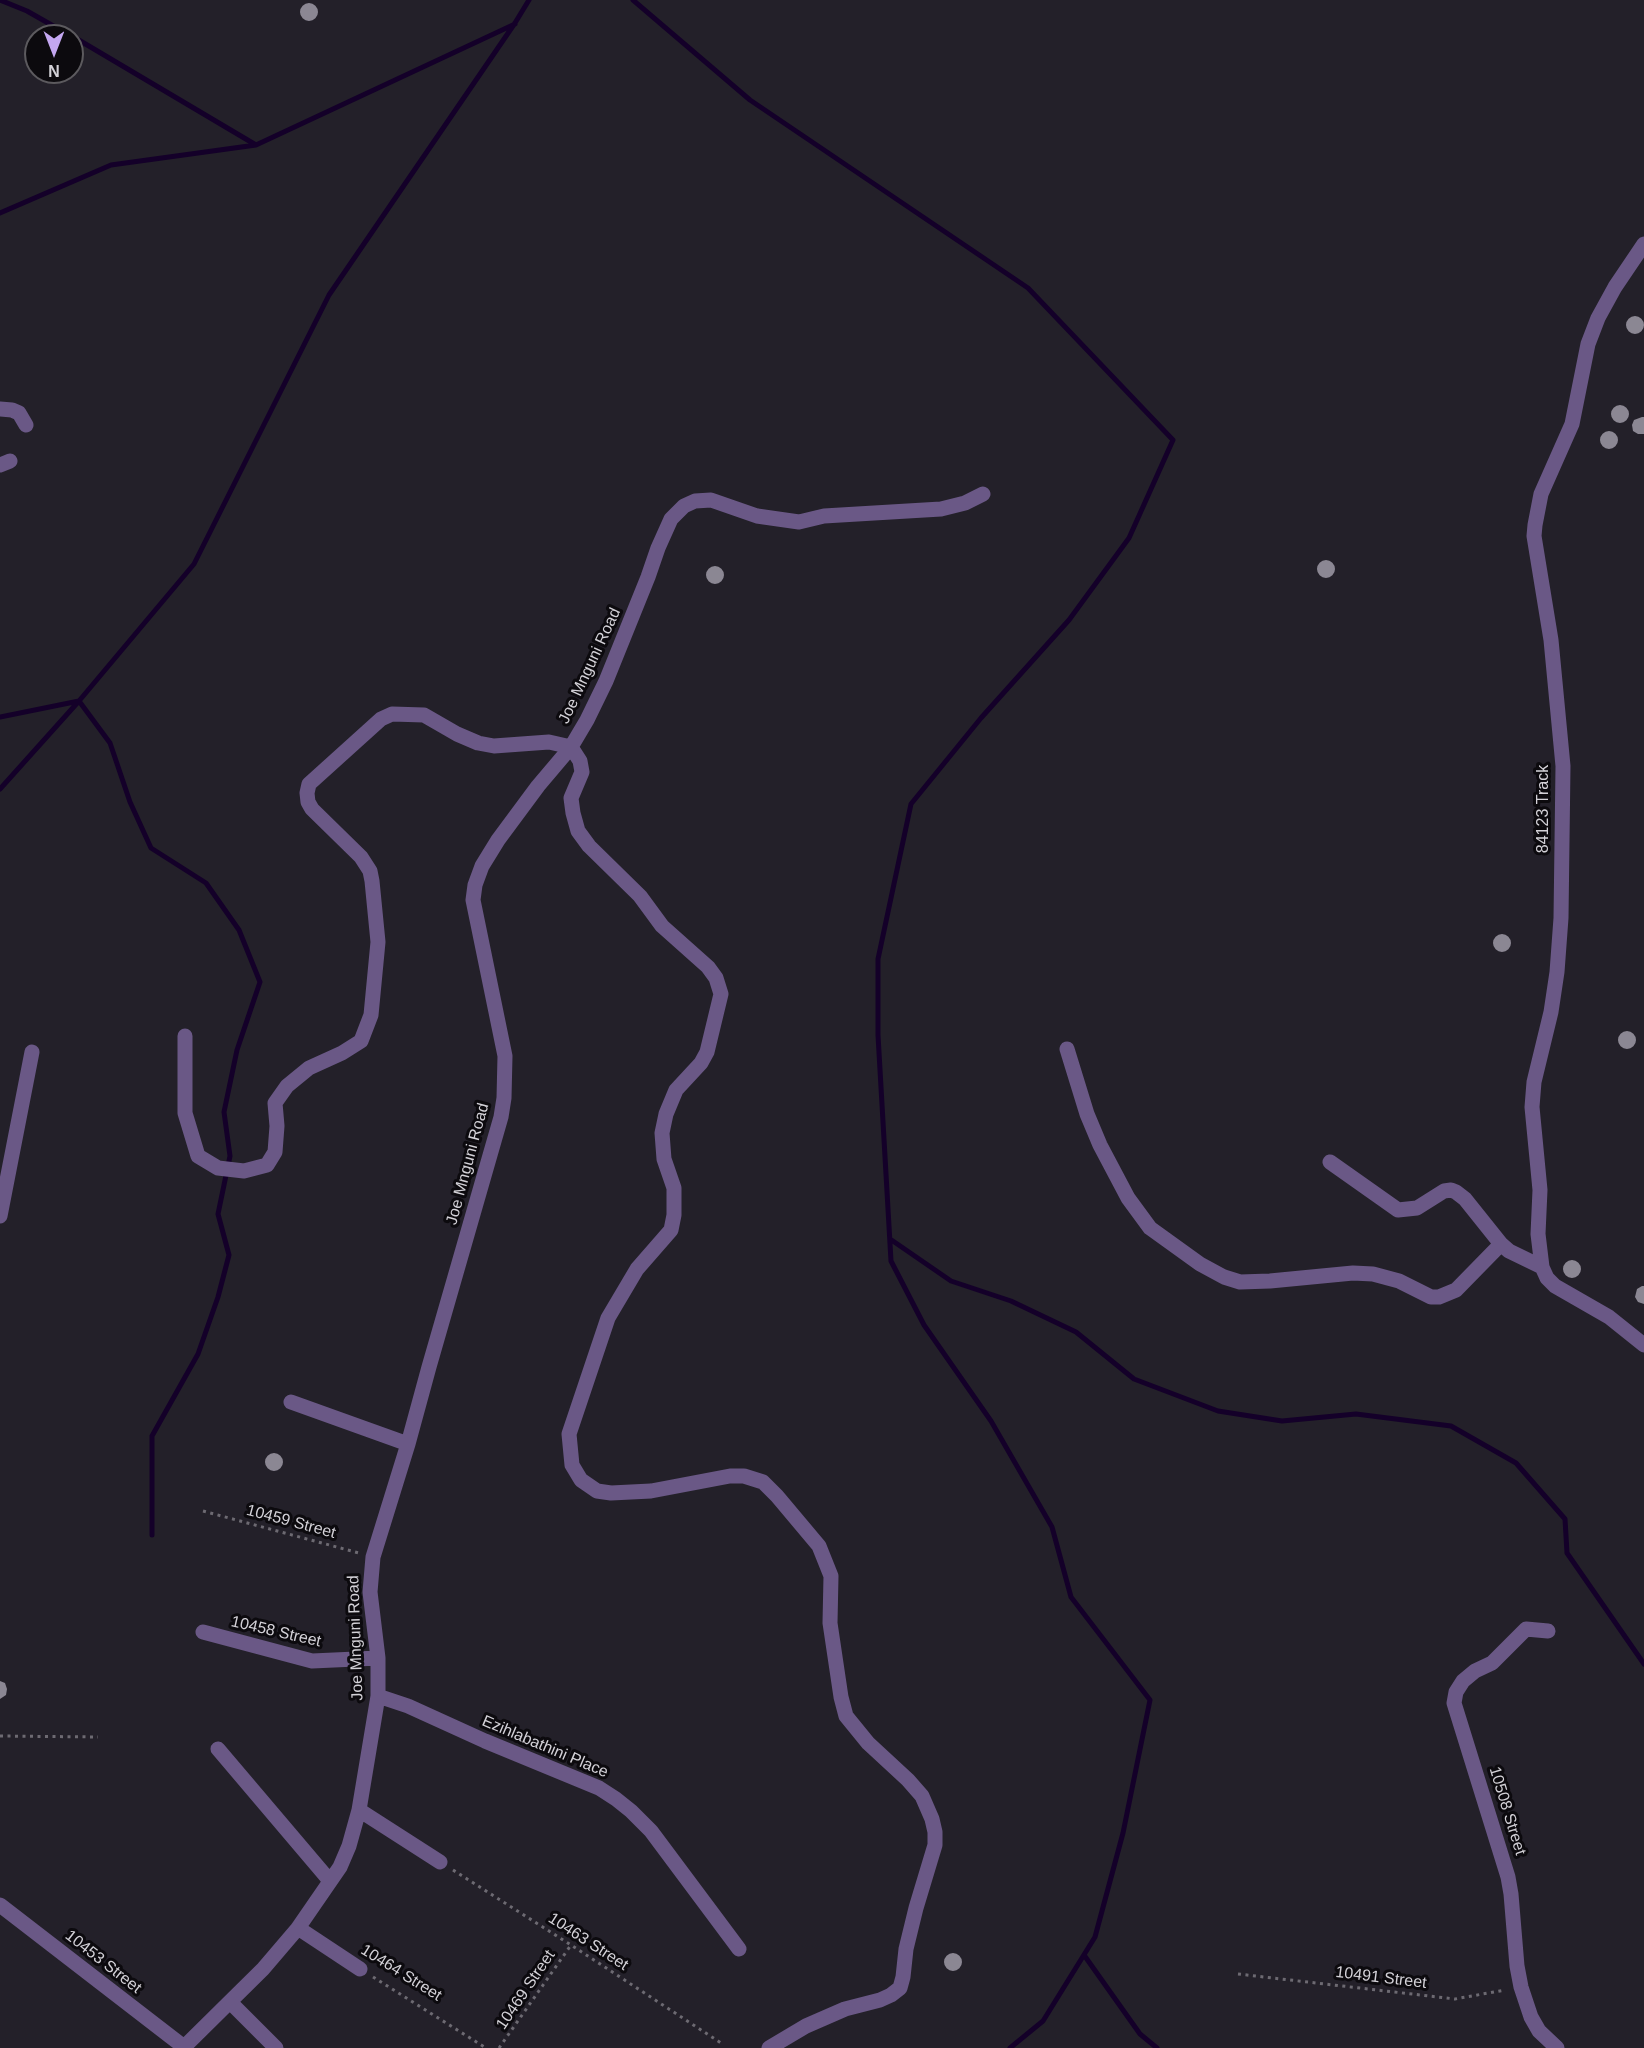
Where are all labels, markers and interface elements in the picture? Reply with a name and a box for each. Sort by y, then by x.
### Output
north arrow [24,24,84,84]
text: N [48,62,60,79]
street label: Joe Mnguni Road [555,605,625,727]
street label: 84123 Track [1534,765,1554,853]
street label: Joe Mnguni Road [442,1101,494,1227]
street label: 10459 Street [244,1501,338,1543]
street label: Joe Mnguni Road [344,1575,368,1701]
street label: 10458 Street [229,1612,323,1652]
street label: Ezihlabathini Place [479,1712,611,1782]
street label: 10508 Street [1484,1764,1530,1858]
street label: 10463 Street [544,1909,632,1975]
street label: 10453 Street [61,1926,145,1998]
street label: 10464 Street [357,1941,445,2005]
street label: 10469 Street [492,1947,560,2033]
street label: 10491 Street [1334,1963,1428,1993]

